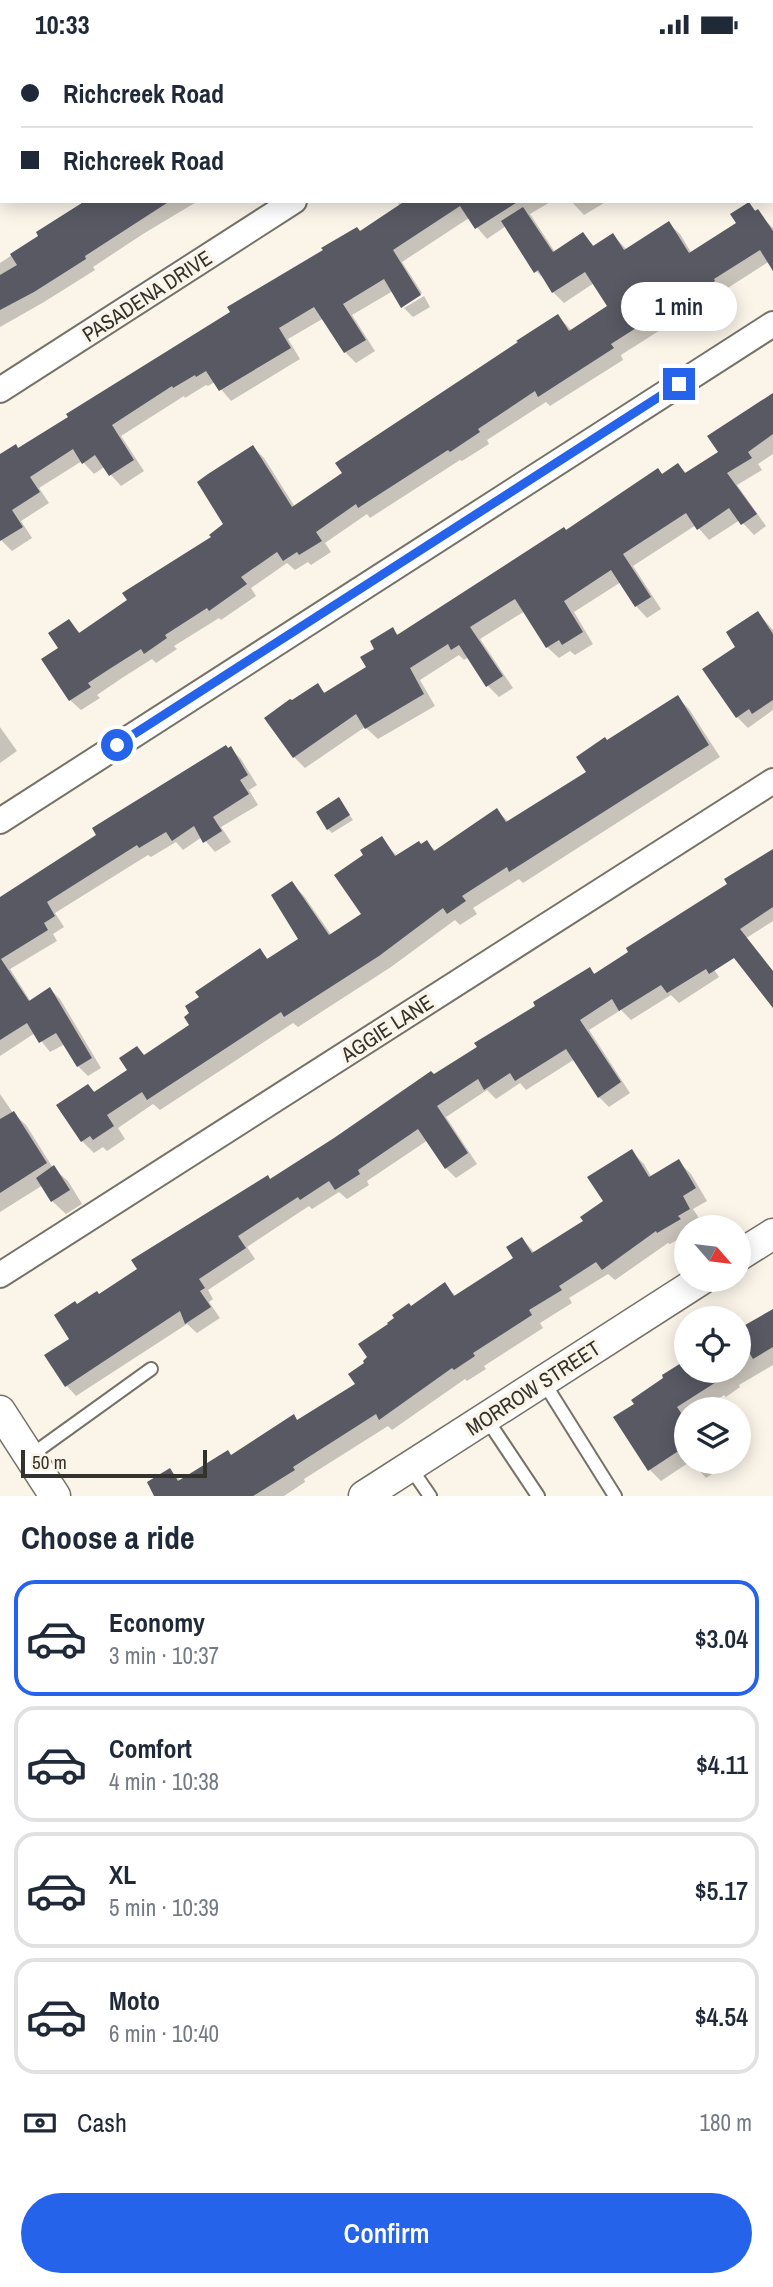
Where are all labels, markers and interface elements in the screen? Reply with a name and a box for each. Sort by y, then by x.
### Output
text: 10:33 [35,7,90,42]
text: Richcreek Road [63,76,224,111]
text: Richcreek Road [63,143,224,178]
street label: PASADENA DRIVE [77,243,217,349]
callout: 1 min [621,282,737,331]
text: 1 min [655,291,703,322]
route end [663,368,695,400]
route start [101,729,133,761]
street label: AGGIE LANE [335,987,439,1069]
north arrow [674,1215,751,1291]
map controls [674,1215,751,1474]
button: locate [674,1306,751,1383]
street label: MORROW STREET [460,1333,606,1442]
button: layers [674,1397,751,1474]
scale bar [21,1447,206,1479]
text: 50 m [32,1449,67,1475]
text: Choose a ride [21,1516,195,1559]
text: Economy [109,1605,205,1640]
icon: car [25,1607,88,1670]
text: $3.04 [695,1621,748,1656]
text: 3 min · 10:37 [109,1640,219,1671]
text: Comfort [109,1731,192,1766]
icon: car [25,1733,88,1796]
text: $4.11 [696,1747,748,1782]
text: 4 min · 10:38 [109,1766,219,1797]
text: XL [109,1857,136,1892]
icon: car [25,1859,88,1922]
text: $5.17 [695,1873,748,1908]
text: 5 min · 10:39 [109,1892,219,1923]
text: Moto [109,1983,160,2018]
icon: car [25,1985,88,2048]
text: $4.54 [695,1999,748,2034]
text: 6 min · 10:40 [109,2018,219,2049]
icon: cash [21,2104,59,2142]
text: Cash [77,2105,127,2140]
text: 180 m [700,2107,752,2138]
button: Confirm [21,2193,752,2273]

